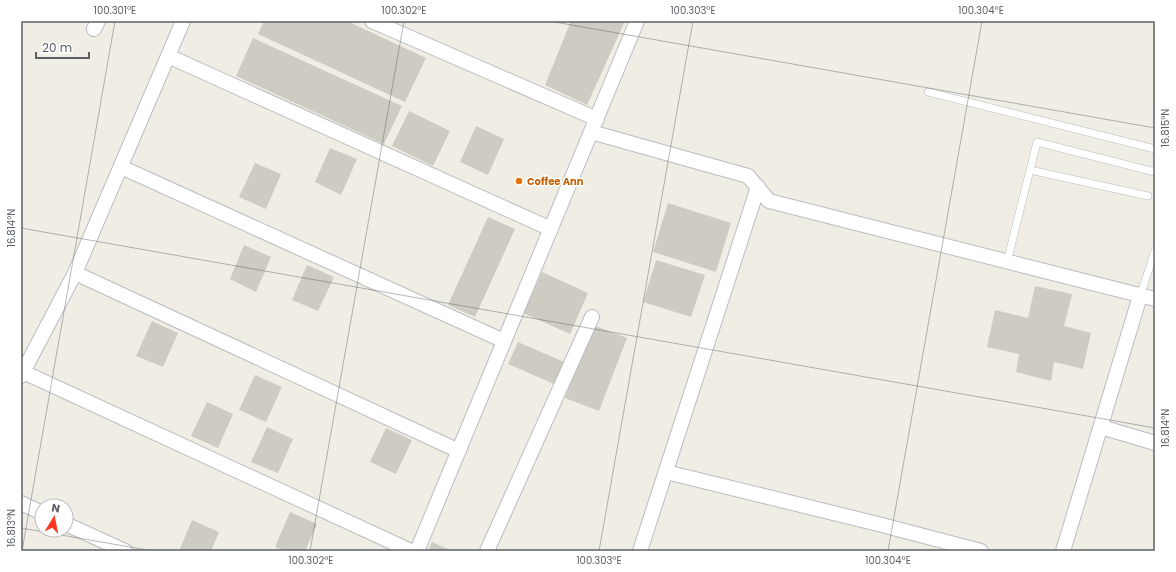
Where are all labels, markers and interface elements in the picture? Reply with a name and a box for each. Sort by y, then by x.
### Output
text: 100.301°E [94,3,136,18]
text: 100.302°E [381,3,427,18]
text: 100.303°E [670,3,716,18]
text: 100.304°E [958,3,1004,18]
scale bar [36,34,89,60]
text: 20 m [42,39,72,56]
text: 16.815°N [1158,109,1173,147]
place label: Coffee Ann [527,174,584,189]
marker: Coffee Ann [514,176,524,186]
text: 16.814°N [4,209,19,247]
text: 16.814°N [1158,409,1173,447]
north arrow [34,498,74,538]
text: N [50,500,61,517]
text: 16.813°N [4,509,19,547]
text: 100.302°E [288,553,334,568]
text: 100.303°E [576,553,622,568]
text: 100.304°E [865,553,911,568]

